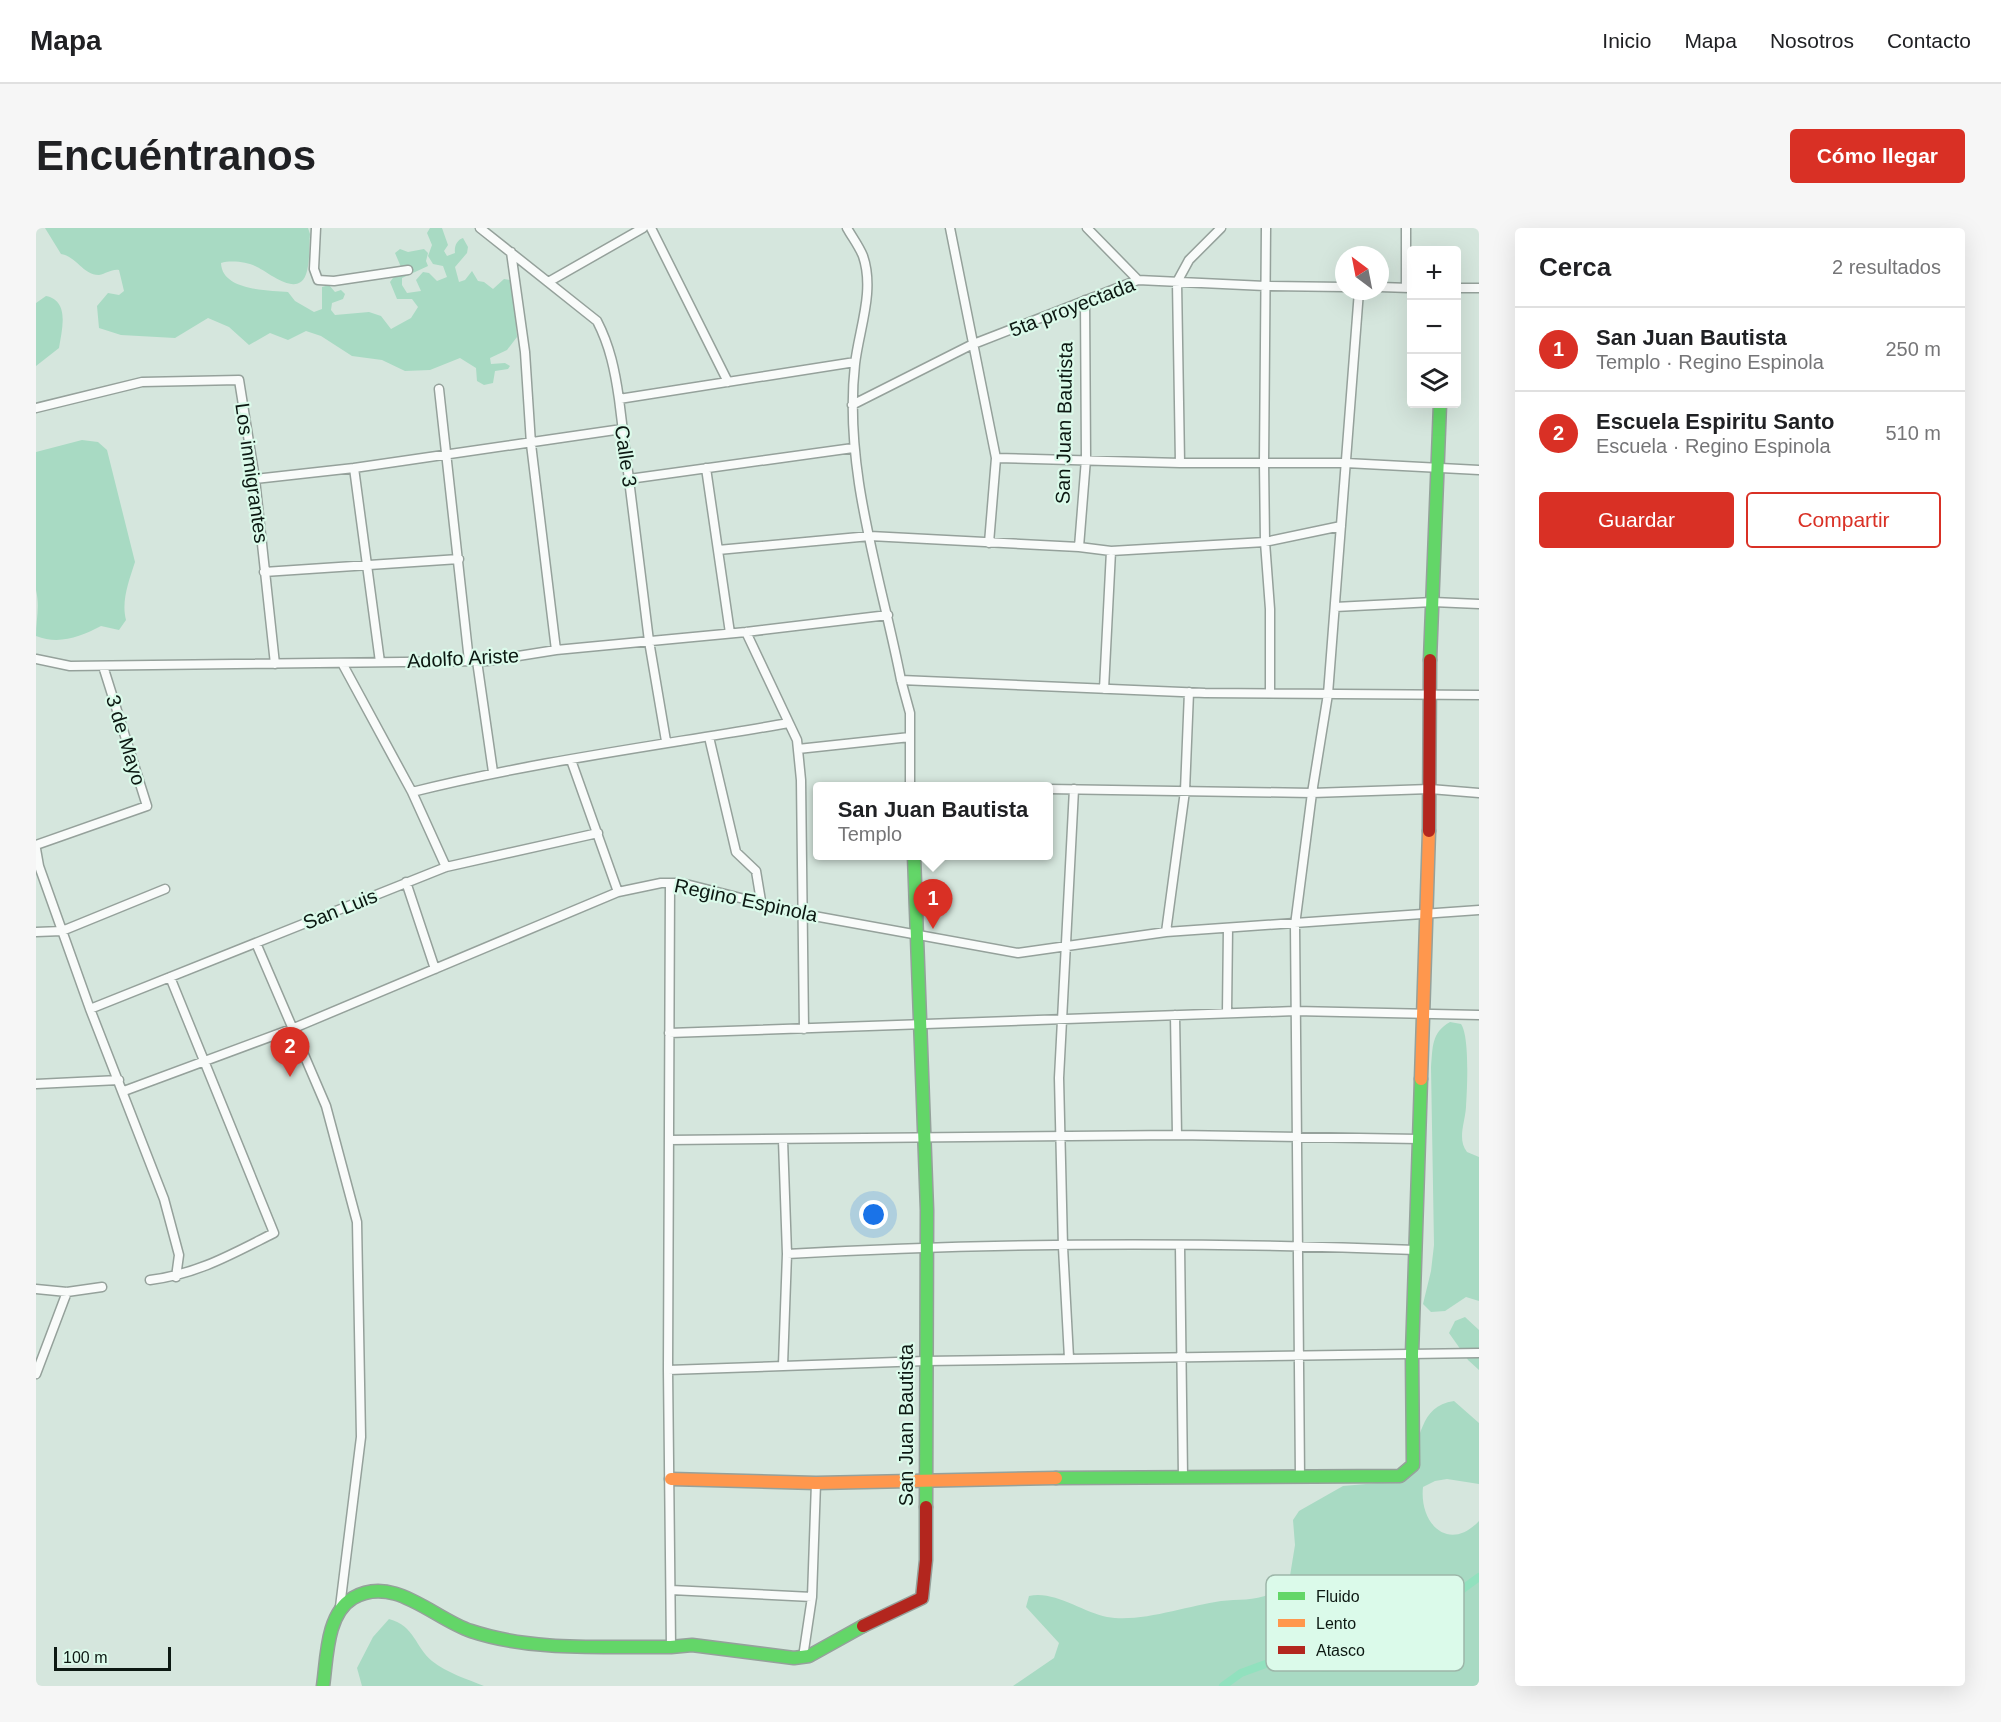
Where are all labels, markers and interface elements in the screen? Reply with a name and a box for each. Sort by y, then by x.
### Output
text: Mapa [30,25,102,56]
text: Inicio [1602,29,1651,52]
text: Mapa [1684,29,1737,52]
text: Nosotros [1770,29,1854,52]
text: Contacto [1887,29,1971,52]
button: Cómo llegar [1790,129,1965,183]
text: Encuéntranos [36,132,316,179]
north arrow [1335,246,1389,300]
map controls [1407,246,1461,408]
button: + [1407,246,1461,300]
text: Cerca [1539,252,1611,282]
text: 2 resultados [1832,256,1941,278]
street label: 5ta proyectada [1006,273,1139,341]
button: − [1407,300,1461,354]
text: San Juan Bautista [1596,325,1787,350]
text: 1 [1553,338,1564,360]
text: 250 m [1885,338,1941,360]
street label: San Juan Bautista [1052,341,1076,504]
text: Templo · Regino Espinola [1596,351,1824,373]
button: layers [1407,354,1461,408]
street label: Los inmigrantes [231,402,273,544]
text: Escuela Espiritu Santo [1596,409,1834,434]
text: 2 [1553,422,1564,444]
text: 510 m [1885,422,1941,444]
street label: Calle 3 [611,424,641,488]
text: Escuela · Regino Espinola [1596,435,1831,457]
button: Guardar [1539,492,1734,548]
button: Compartir [1746,492,1941,548]
street label: Adolfo Ariste [406,644,520,672]
street label: 3 de Mayo [102,692,150,788]
popup [813,782,1053,860]
text: San Juan Bautista [838,797,1028,822]
text: Templo [838,823,902,845]
street label: Regino Espinola [672,874,820,926]
pin: 1 [914,880,952,929]
street label: San Luis [300,884,380,934]
pin: 2 [270,1028,310,1077]
your location [859,1200,888,1229]
street label: San Juan Bautista [895,1343,917,1506]
legend [1266,1575,1464,1671]
text: Fluido [1316,1588,1360,1605]
text: Lento [1316,1615,1356,1632]
text: Atasco [1316,1642,1365,1659]
scale bar [54,1644,171,1672]
text: 100 m [63,1649,107,1666]

